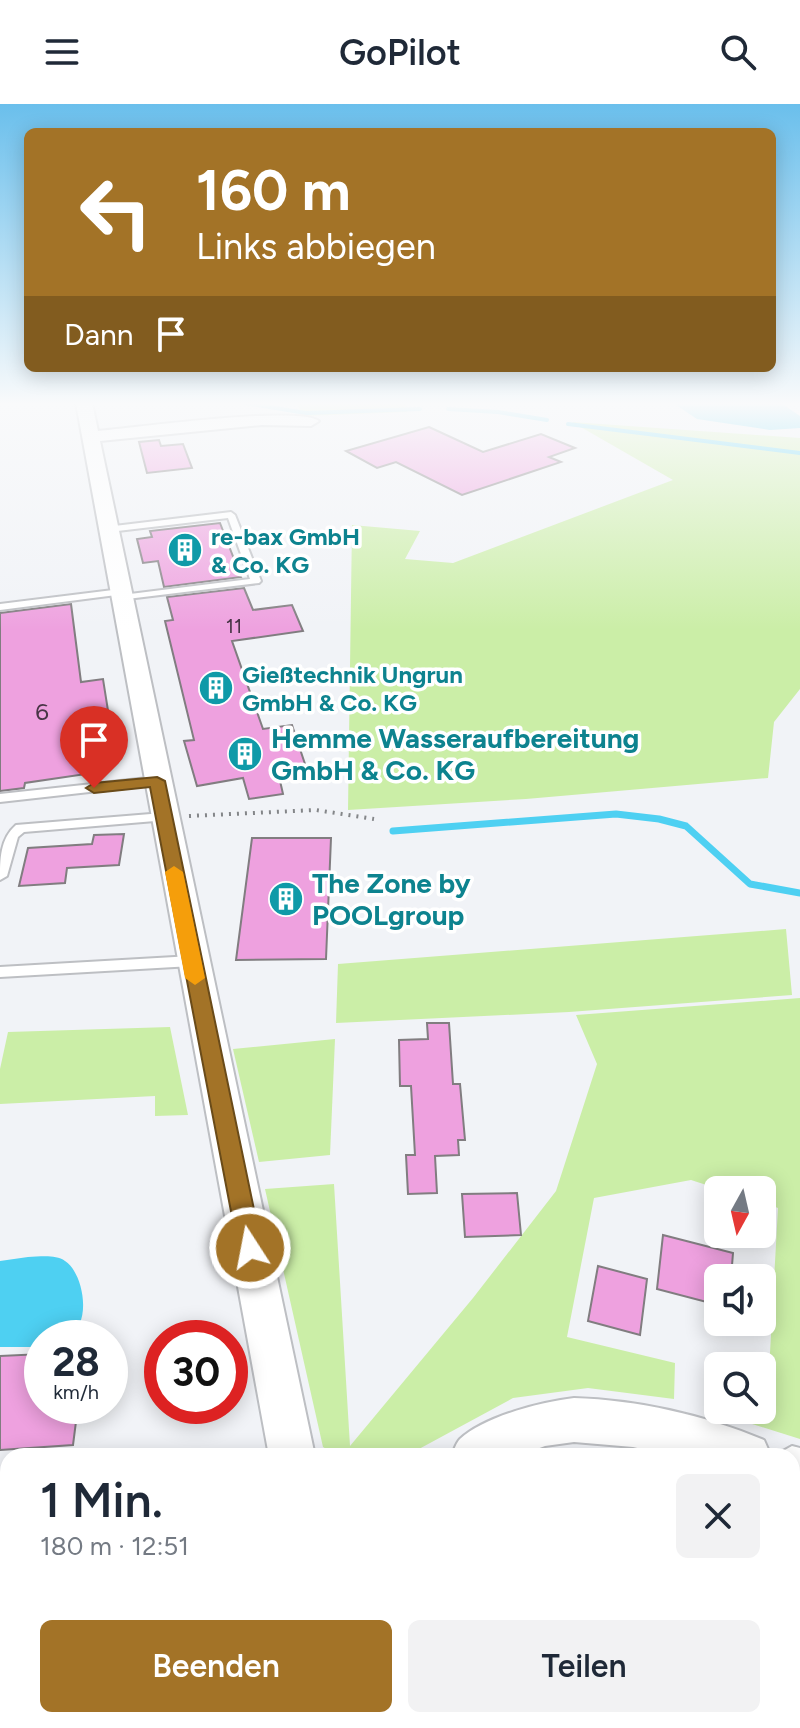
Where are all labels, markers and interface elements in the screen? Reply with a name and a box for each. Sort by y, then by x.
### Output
icon: menu [40,30,84,74]
icon: search [716,30,760,74]
text: GoPilot [339,31,461,74]
text: 160 m [196,157,351,224]
icon: left [64,160,168,264]
text: Links abbiegen [196,225,436,268]
icon: arrive [149,312,193,356]
text: Dann [64,316,133,353]
place label: re-bax GmbH & Co. KG [211,522,360,579]
building icon: re-bax GmbH & Co. KG [166,531,204,569]
house number: 11 [226,614,242,638]
place label: Gießtechnik Ungrun GmbH & Co. KG [242,660,463,717]
building icon: Gießtechnik Ungrun GmbH & Co. KG [197,669,235,707]
house number: 6 [35,697,49,726]
pin [60,706,128,788]
icon: arrive [72,718,116,762]
place label: Hemme Wasseraufbereitung GmbH & Co. KG [271,721,639,787]
building icon: Hemme Wasseraufbereitung GmbH & Co. KG [226,735,264,773]
place label: The Zone by POOLgroup [312,866,472,932]
building icon: The Zone by POOLgroup [267,880,305,918]
north arrow [704,1176,776,1248]
map controls [704,1176,776,1424]
position arrow [208,1206,292,1290]
button: sound [704,1264,776,1336]
speed limit sign: 30 [144,1320,248,1424]
text: 28 [52,1338,100,1386]
button: search [704,1352,776,1424]
text: km/h [53,1380,99,1404]
text: 1 Min. [40,1471,163,1529]
button: close [676,1474,760,1558]
text: 180 m · 12:51 [40,1530,189,1562]
button: Beenden [40,1620,392,1712]
button: Teilen [408,1620,760,1712]

